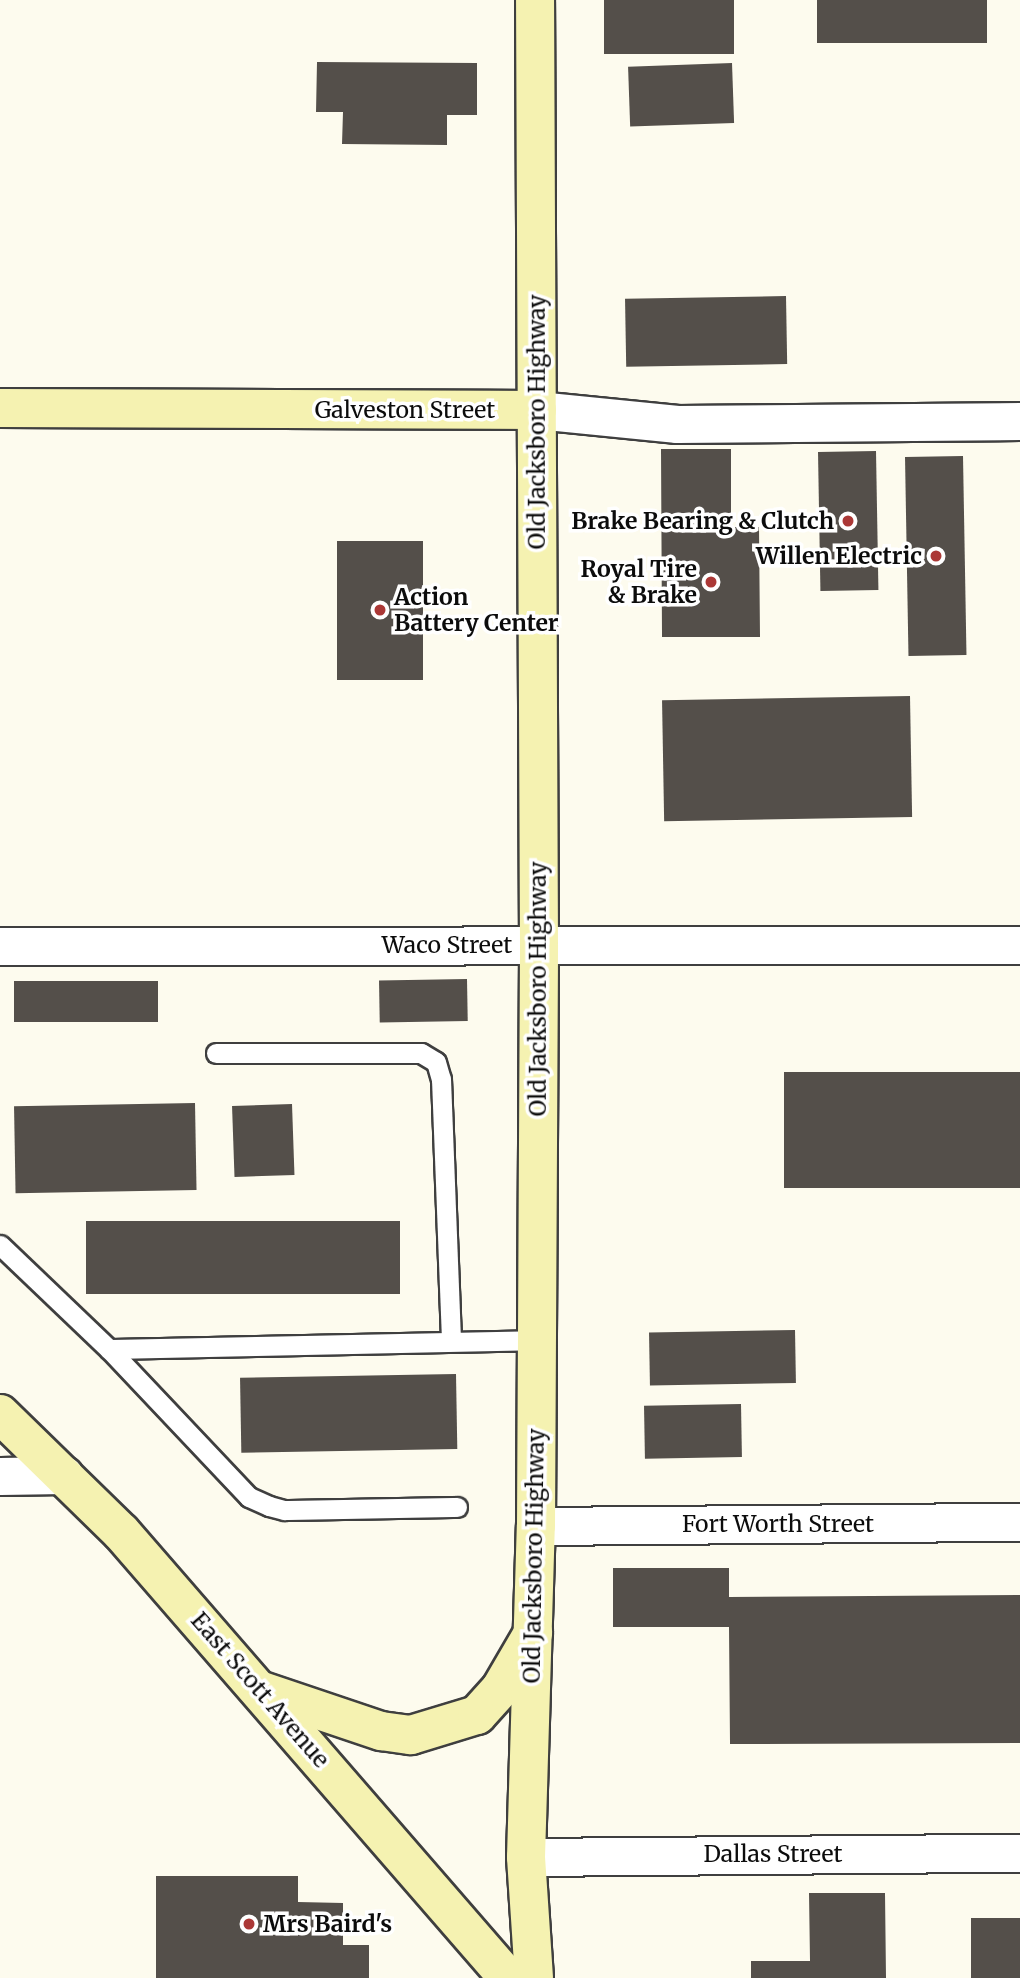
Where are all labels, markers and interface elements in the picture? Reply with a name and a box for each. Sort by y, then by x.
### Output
street label: Old Jacksboro Highway [523,295,551,549]
street label: Galveston Street [315,396,495,424]
place label: Brake Bearing & Clutch [571,507,834,535]
marker: Brake Bearing & Clutch [840,513,856,529]
place label: Willen Electric [756,542,922,570]
marker: Willen Electric [928,548,944,564]
place label: Royal Tire & Brake [581,555,697,609]
marker: Royal Tire & Brake [703,574,719,590]
place label: Action Battery Center [394,583,558,637]
marker: Action Battery Center [372,602,388,618]
street label: Old Jacksboro Highway [524,862,552,1116]
street label: Waco Street [382,931,512,959]
street label: Old Jacksboro Highway [518,1428,550,1684]
street label: Fort Worth Street [682,1510,874,1538]
street label: East Scott Avenue [185,1607,335,1773]
street label: Dallas Street [703,1840,843,1868]
place label: Mrs Baird's [263,1910,392,1938]
marker: Mrs Baird's [241,1916,257,1932]

